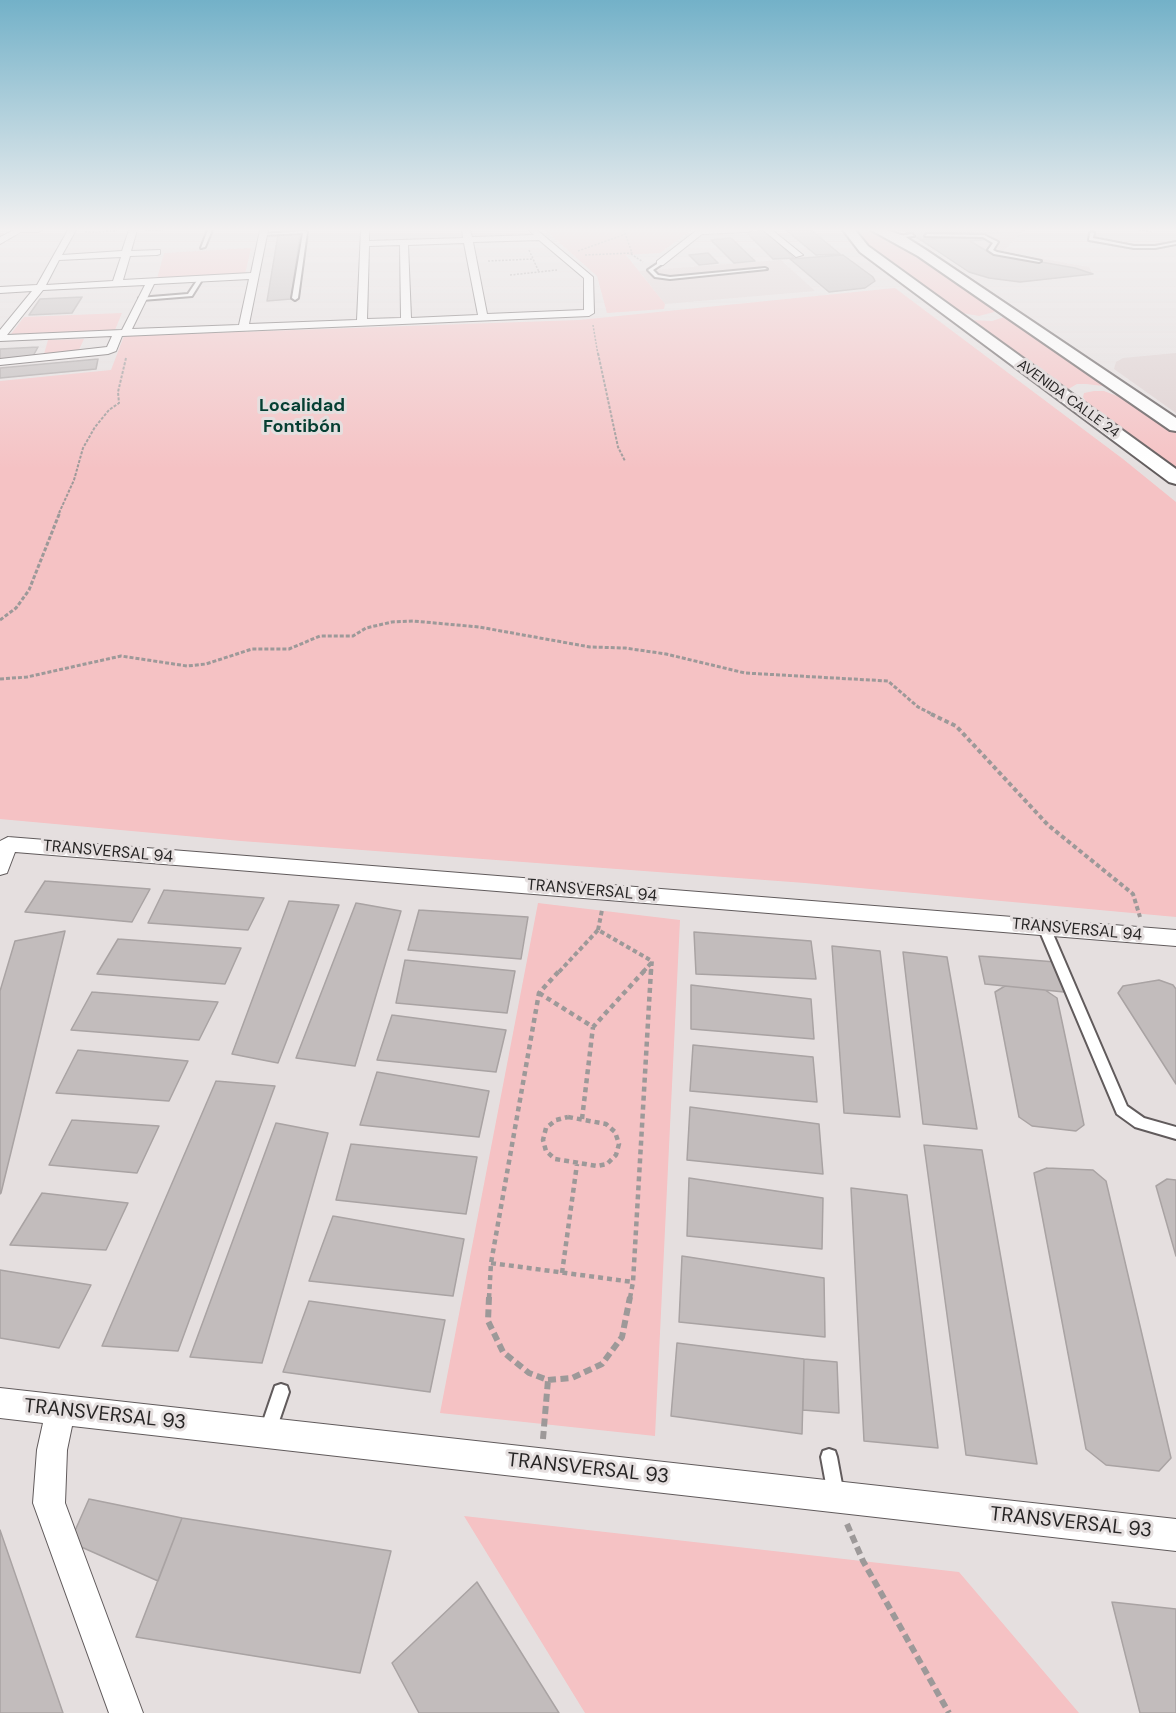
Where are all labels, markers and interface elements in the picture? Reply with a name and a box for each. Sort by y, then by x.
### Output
street label: AVENIDA CALLE 24 [1014,356,1122,442]
district label: Localidad Fontibón [259,395,345,438]
street label: TRANSVERSAL 94 [42,837,174,867]
street label: TRANSVERSAL 94 [526,876,658,906]
street label: TRANSVERSAL 94 [1011,915,1143,945]
street label: TRANSVERSAL 93 [23,1395,187,1435]
street label: TRANSVERSAL 93 [506,1449,670,1489]
street label: TRANSVERSAL 93 [989,1503,1153,1543]

